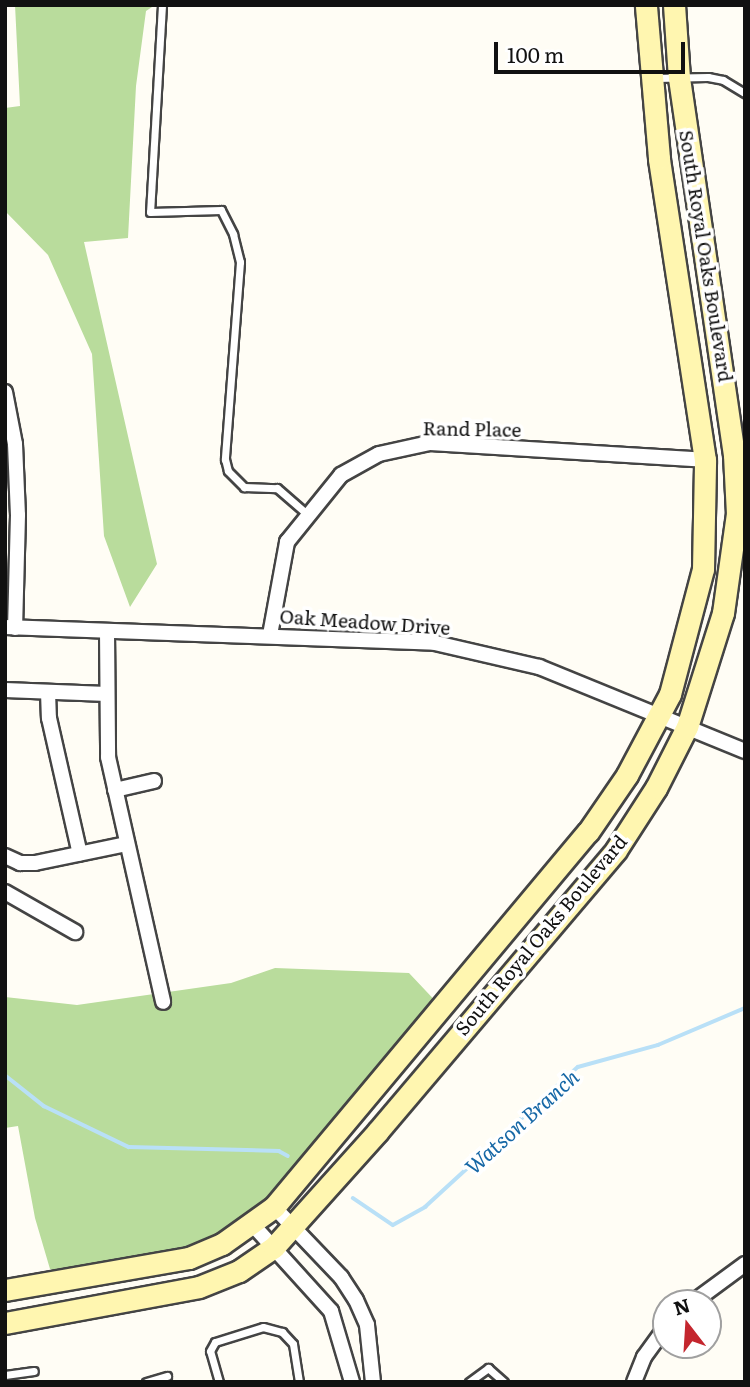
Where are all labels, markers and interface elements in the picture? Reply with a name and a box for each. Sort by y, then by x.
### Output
scale bar [498,28,689,72]
text: 100 m [507,38,564,69]
street label: South Royal Oaks Boulevard [675,129,737,383]
street label: Rand Place [423,417,521,441]
street label: Oak Meadow Drive [279,605,451,639]
street label: South Royal Oaks Boulevard [450,830,632,1040]
water label: Watson Branch [459,1063,583,1179]
north arrow [652,1289,722,1359]
text: N [670,1290,693,1322]

